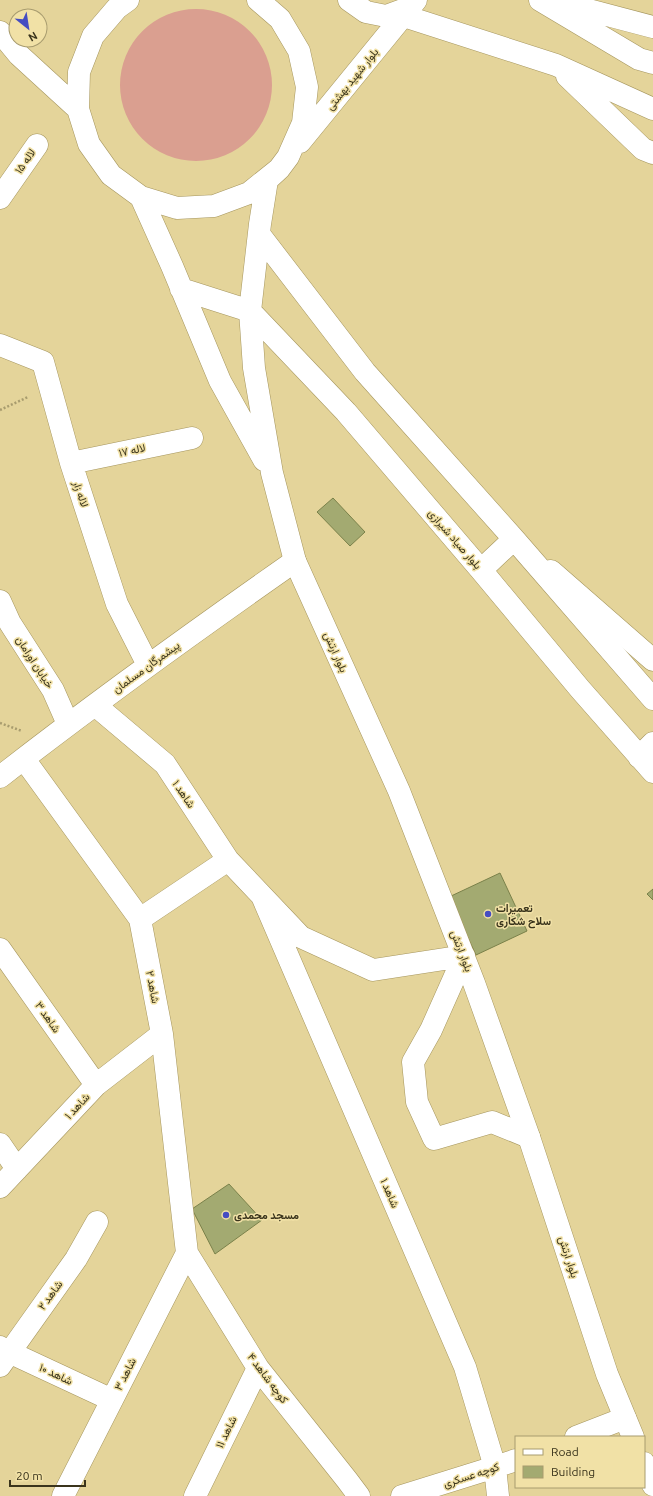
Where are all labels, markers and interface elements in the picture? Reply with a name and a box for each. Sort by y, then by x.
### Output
north arrow [8,8,48,48]
text: N [26,29,40,44]
street label: بلوار شهید بهشتی [323,46,381,113]
street label: لاله ۱۵ [12,146,38,176]
street label: لاله ۱۷ [117,441,147,459]
street label: لاله زار [70,478,91,509]
street label: بلوار صیاد شیرازی [425,507,484,572]
street label: بلوار ارتش [321,630,350,674]
street label: خیابان اورامان [13,634,56,691]
street label: پیشمرگان مسلمان [110,639,183,697]
street label: شاهد ۱ [170,778,198,810]
place label: تعمیرات سلاح شکاری [496,902,551,929]
marker: تعمیرات سلاح شکاری [483,909,493,919]
street label: بلوار ارتش [448,929,475,974]
street label: شاهد ۲ [144,969,162,1005]
street label: شاهد ۳ [33,999,63,1035]
street label: شاهد ۱ [62,1090,92,1121]
street label: شاهد ۱ [378,1176,402,1210]
place label: مسجد محمدی [234,1209,299,1222]
marker: مسجد محمدی [221,1210,231,1220]
street label: بلوار ارتش [556,1235,581,1280]
street label: شاهد ۲ [35,1278,65,1312]
street label: کوچه شاهد ۴ [244,1351,291,1407]
street label: شاهد ۳ [112,1355,138,1392]
street label: شاهد ۱۰ [37,1361,75,1387]
street label: شاهد ۱۱ [213,1414,239,1450]
legend [515,1436,645,1488]
text: Road [551,1445,579,1458]
street label: کوچه عسکری [442,1460,501,1492]
scale bar [10,1462,85,1488]
text: Building [551,1465,595,1478]
text: 20 m [16,1469,43,1482]

